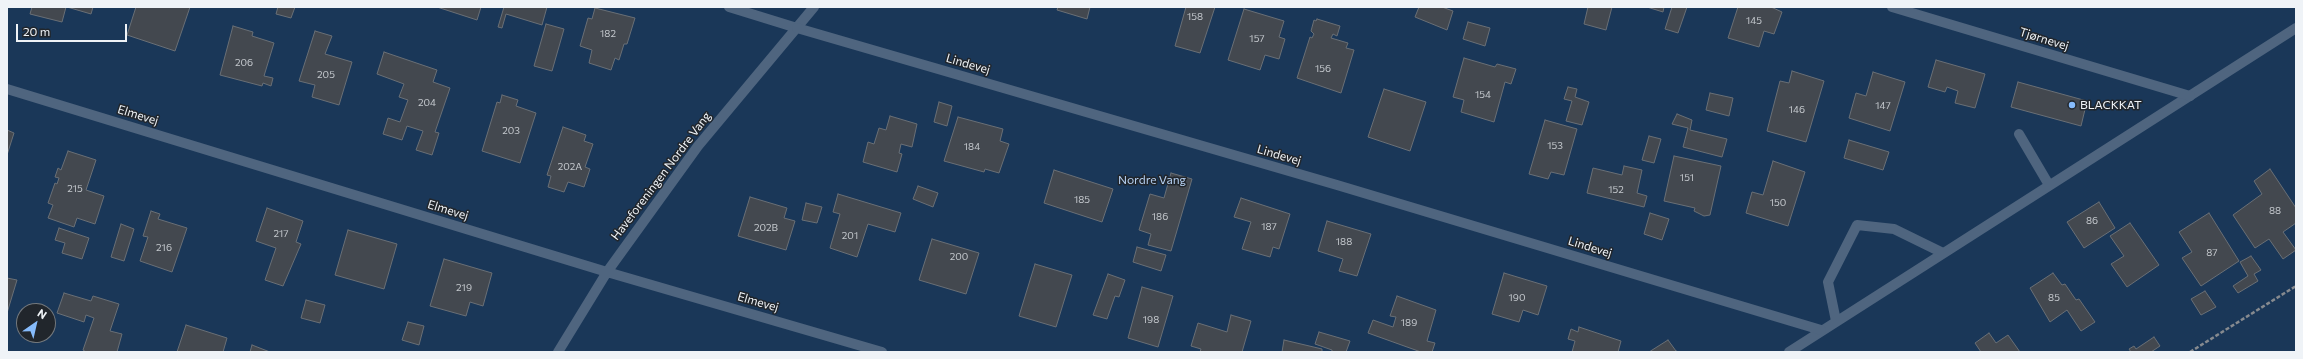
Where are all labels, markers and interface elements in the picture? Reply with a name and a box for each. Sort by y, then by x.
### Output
house number: 158 [1187,11,1203,23]
house number: 145 [1746,15,1762,27]
scale bar [18,16,129,42]
text: 20 m [23,24,50,38]
street label: Tjørnevej [2017,25,2071,53]
house number: 182 [600,28,616,40]
house number: 157 [1249,33,1265,45]
street label: Lindevej [944,51,992,77]
house number: 206 [235,57,253,69]
house number: 156 [1315,63,1331,75]
house number: 205 [317,69,335,81]
house number: 154 [1475,89,1491,101]
house number: 204 [418,97,436,109]
place label: BLACKKAT [2080,98,2142,112]
house number: 147 [1875,100,1891,112]
marker: BLACKKAT [2067,100,2077,110]
street label: Elmevej [116,102,160,128]
house number: 146 [1789,104,1805,116]
street label: Haveforeningen Nordre Vang [608,109,714,243]
house number: 203 [502,125,520,137]
house number: 153 [1547,140,1563,152]
house number: 184 [964,141,980,153]
street label: Lindevej [1255,142,1303,168]
house number: 202A [558,161,582,173]
house number: 151 [1680,172,1694,184]
park label: Nordre Vang [1118,173,1186,187]
house number: 215 [67,183,83,195]
house number: 152 [1608,184,1624,196]
house number: 185 [1074,194,1090,206]
street label: Elmevej [426,197,470,223]
house number: 150 [1770,197,1786,209]
house number: 88 [2269,205,2281,217]
house number: 186 [1152,211,1168,223]
house number: 86 [2086,215,2098,227]
house number: 187 [1261,221,1277,233]
house number: 202B [754,222,778,234]
house number: 217 [273,228,289,240]
house number: 201 [842,230,858,242]
street label: Lindevej [1566,233,1614,261]
house number: 188 [1336,236,1352,248]
house number: 216 [156,242,172,254]
house number: 87 [2206,247,2218,259]
house number: 200 [950,251,968,263]
house number: 219 [456,282,472,294]
street label: Elmevej [736,289,780,315]
house number: 190 [1509,292,1525,304]
house number: 85 [2048,292,2060,304]
north arrow [16,303,56,343]
text: N [35,306,49,321]
house number: 198 [1143,314,1159,326]
house number: 189 [1401,317,1417,329]

